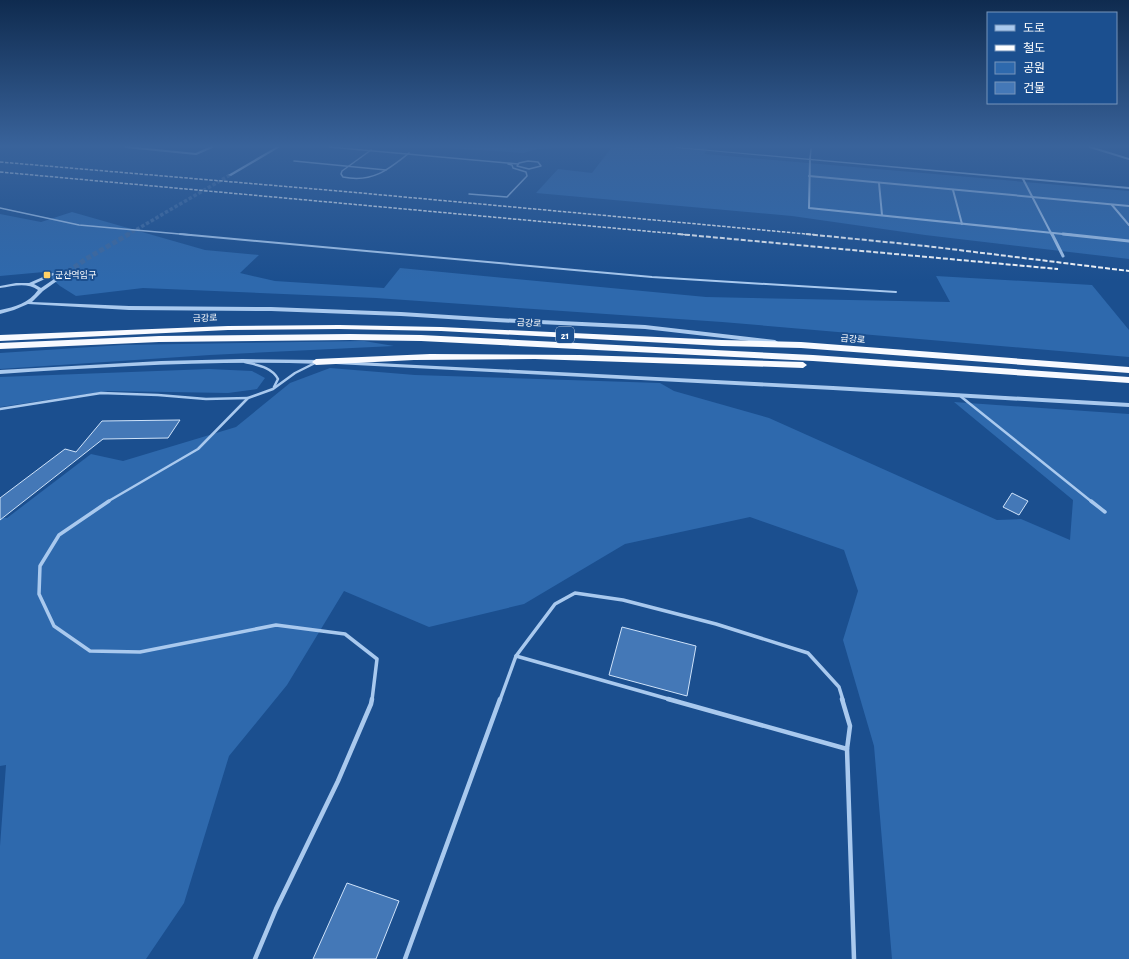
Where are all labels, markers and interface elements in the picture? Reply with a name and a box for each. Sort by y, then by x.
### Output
legend [987,12,1117,104]
text: 도로 [1023,22,1045,34]
text: 철도 [1023,42,1045,54]
text: 공원 [1023,62,1045,74]
text: 건물 [1023,82,1045,94]
marker: 군산역입구 [42,270,52,280]
place label: 군산역입구 [55,270,97,280]
street label: 금강로 [192,313,218,323]
street label: 금강로 [516,317,542,329]
road number: 21 [556,327,574,343]
street label: 금강로 [840,333,866,345]

